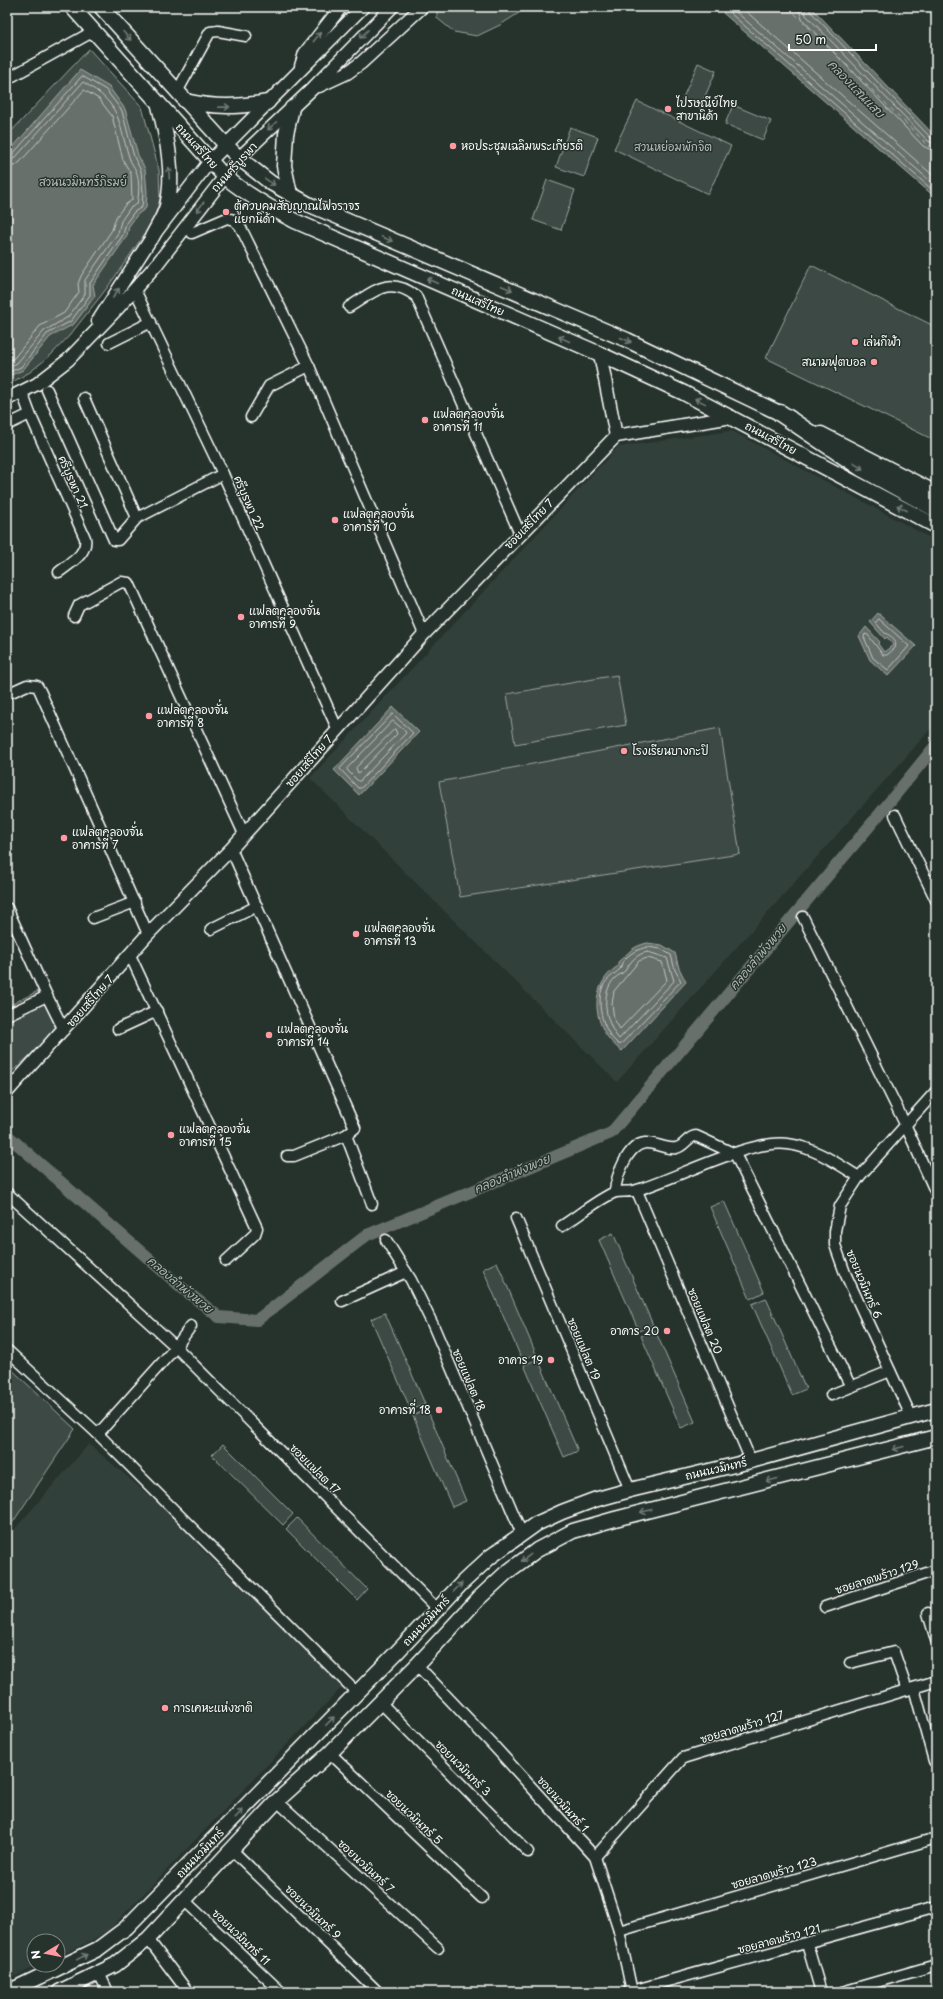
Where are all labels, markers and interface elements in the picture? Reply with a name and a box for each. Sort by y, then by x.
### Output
scale bar [789,26,876,52]
one-way arrow [359,30,369,39]
text: 50 m [795,30,826,48]
one-way arrow [122,31,132,41]
one-way arrow [313,32,322,43]
water label: คลองแสนแสบ [824,55,890,122]
place label: ไปรษณีย์ไทย สาขานิด้า [675,94,737,124]
one-way arrow [217,103,230,111]
marker: ไปรษณีย์ไทย สาขานิด้า [663,104,673,114]
street label: ถนนเสรีไทย [172,119,223,172]
one-way arrow [267,121,277,131]
place label: หอประชุมเฉลิมพระเกียรติ [461,137,583,155]
street label: ถนนศรีบูรพา [207,138,261,196]
park label: สวนหย่อมพักจิต [634,138,712,155]
marker: หอประชุมเฉลิมพระเกียรติ [448,141,458,151]
one-way arrow [165,167,173,180]
park label: สวนนวมินทร์ภิรมย์ [39,173,127,190]
one-way arrow [264,178,275,186]
place label: ตู้ควบคุมสัญญาณไฟจราจร แยกนิด้า [234,197,360,227]
one-way arrow [196,201,204,212]
marker: ตู้ควบคุมสัญญาณไฟจราจร แยกนิด้า [221,207,231,217]
one-way arrow [380,235,392,243]
one-way arrow [427,277,439,284]
street label: ถนนเสรีไทย [449,281,508,320]
one-way arrow [500,285,512,293]
one-way arrow [111,287,120,298]
place label: เล่นกีฬา [863,333,901,350]
one-way arrow [559,334,571,342]
one-way arrow [620,337,632,344]
marker: เล่นกีฬา [850,337,860,347]
place label: สนามฟุตบอล [802,353,866,371]
marker: สนามฟุตบอล [869,357,879,367]
one-way arrow [695,397,707,404]
place label: แฟลตคลองจั่น อาคารที่ 11 [433,403,504,435]
marker: แฟลตคลองจั่น อาคารที่ 11 [420,415,430,425]
street label: ถนนเสรีไทย [742,417,800,458]
street label: ศรีบูรพา 21 [53,453,93,511]
one-way arrow [852,462,863,470]
street label: ศรีบูรพา 22 [229,473,269,533]
street label: ซอยเสรีไทย 7 [500,494,557,553]
place label: แฟลตคลองจั่น อาคารที่ 10 [343,503,414,535]
one-way arrow [896,503,908,511]
marker: แฟลตคลองจั่น อาคารที่ 10 [330,515,340,525]
place label: แฟลตคลองจั่น อาคารที่ 9 [249,600,320,632]
marker: แฟลตคลองจั่น อาคารที่ 9 [236,612,246,622]
place label: แฟลตคลองจั่น อาคารที่ 8 [157,699,228,731]
marker: แฟลตคลองจั่น อาคารที่ 8 [144,711,154,721]
street label: ซอยเสรีไทย 7 [281,731,336,791]
place label: โรงเรียนบางกะปิ [632,742,708,759]
marker: โรงเรียนบางกะปิ [619,746,629,756]
place label: แฟลตคลองจั่น อาคารที่ 7 [72,821,143,853]
marker: แฟลตคลองจั่น อาคารที่ 7 [59,833,69,843]
place label: แฟลตคลองจั่น อาคารที่ 13 [364,917,435,949]
water label: คลองลำพังพวย [724,919,791,993]
marker: แฟลตคลองจั่น อาคารที่ 13 [351,929,361,939]
street label: ซอยเสรีไทย 7 [62,971,117,1031]
place label: แฟลตคลองจั่น อาคารที่ 14 [277,1018,348,1050]
marker: แฟลตคลองจั่น อาคารที่ 14 [264,1030,274,1040]
place label: แฟลตคลองจั่น อาคารที่ 15 [179,1118,250,1150]
marker: แฟลตคลองจั่น อาคารที่ 15 [166,1130,176,1140]
water label: คลองลำพังพวย [471,1148,554,1197]
street label: ซอยนวมินทร์ 6 [842,1247,887,1321]
water label: คลองลำพังพวย [144,1251,218,1318]
street label: ซอยแฟลต 20 [684,1285,727,1357]
street label: ซอยแฟลต 19 [564,1315,605,1383]
place label: อาคาร 20 [610,1322,659,1339]
marker: อาคาร 20 [662,1326,672,1336]
street label: ซอยแฟลต 18 [449,1346,490,1414]
place label: อาคาร 19 [498,1351,543,1368]
marker: อาคาร 19 [546,1355,556,1365]
place label: อาคารที่ 18 [379,1399,431,1418]
marker: อาคารที่ 18 [434,1405,444,1415]
street label: ซอยแฟลต 17 [286,1439,345,1498]
one-way arrow [892,1445,905,1452]
street label: ถนนนวมินทร์ [683,1453,749,1484]
one-way arrow [766,1476,779,1484]
one-way arrow [640,1508,653,1515]
one-way arrow [521,1554,532,1562]
street label: ซอยลาดพร้าว 129 [833,1555,921,1598]
one-way arrow [454,1582,463,1592]
street label: ถนนนวมินทร์ [398,1591,454,1650]
place label: การเคหะแห่งชาติ [173,1699,253,1716]
marker: การเคหะแห่งชาติ [160,1703,170,1713]
street label: ซอยลาดพร้าว 127 [698,1706,786,1747]
one-way arrow [325,1716,335,1726]
street label: ซอยนวมินทร์ 3 [432,1736,495,1799]
street label: ซอยนวมินทร์ 1 [533,1772,593,1836]
street label: ซอยนวมินทร์ 5 [382,1785,447,1848]
one-way arrow [234,1809,244,1819]
street label: ถนนนวมินทร์ [172,1824,228,1881]
street label: ซอยนวมินทร์ 7 [334,1835,398,1896]
street label: ซอยลาดพร้าว 123 [729,1852,819,1893]
street label: ซอยนวมินทร์ 9 [281,1880,345,1943]
street label: ซอยนวมินทร์ 11 [209,1905,274,1969]
street label: ซอยลาดพร้าว 121 [736,1919,822,1958]
north arrow [26,1933,66,1973]
text: N [26,1949,45,1961]
one-way arrow [76,1953,88,1961]

